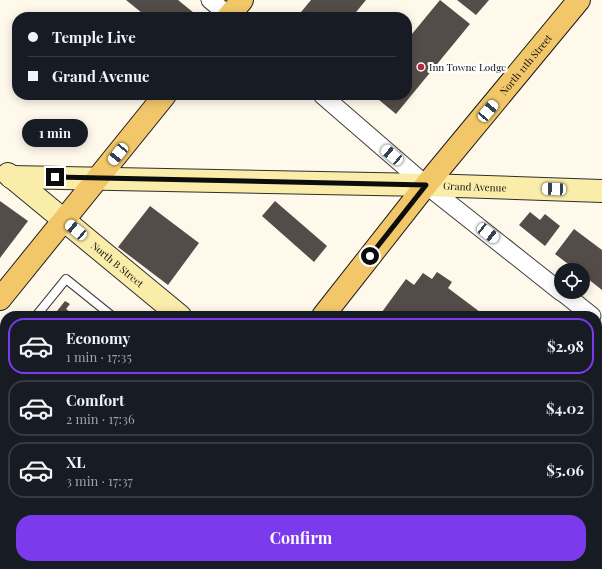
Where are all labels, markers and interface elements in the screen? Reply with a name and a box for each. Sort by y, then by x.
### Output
text: Temple Live [52,27,136,47]
street label: North 11th Street [496,31,555,98]
place label: Inn Towne Lodge [429,60,506,74]
marker: Inn Towne Lodge [416,62,426,72]
text: Grand Avenue [52,66,150,86]
car [476,98,500,124]
callout: 1 min [22,119,88,147]
text: 1 min [39,124,71,141]
car [106,141,130,167]
car [379,143,405,167]
route end [46,168,64,186]
street label: Grand Avenue [443,179,507,195]
car [542,183,566,195]
car [63,218,89,242]
car [475,221,501,245]
street label: North B Street [88,239,147,291]
route start [361,247,379,265]
map controls [554,263,590,299]
button: locate [554,263,590,299]
icon: car [18,328,54,364]
text: Economy [66,328,130,348]
text: $2.98 [547,336,584,356]
text: 1 min · 17:35 [66,348,132,365]
icon: car [18,390,54,426]
text: Comfort [66,390,124,410]
text: $4.02 [546,398,584,418]
text: 2 min · 17:36 [66,410,135,427]
icon: car [18,452,54,488]
text: XL [66,452,86,472]
text: $5.06 [546,460,584,480]
text: 3 min · 17:37 [66,472,133,489]
button: Confirm [16,515,586,561]

